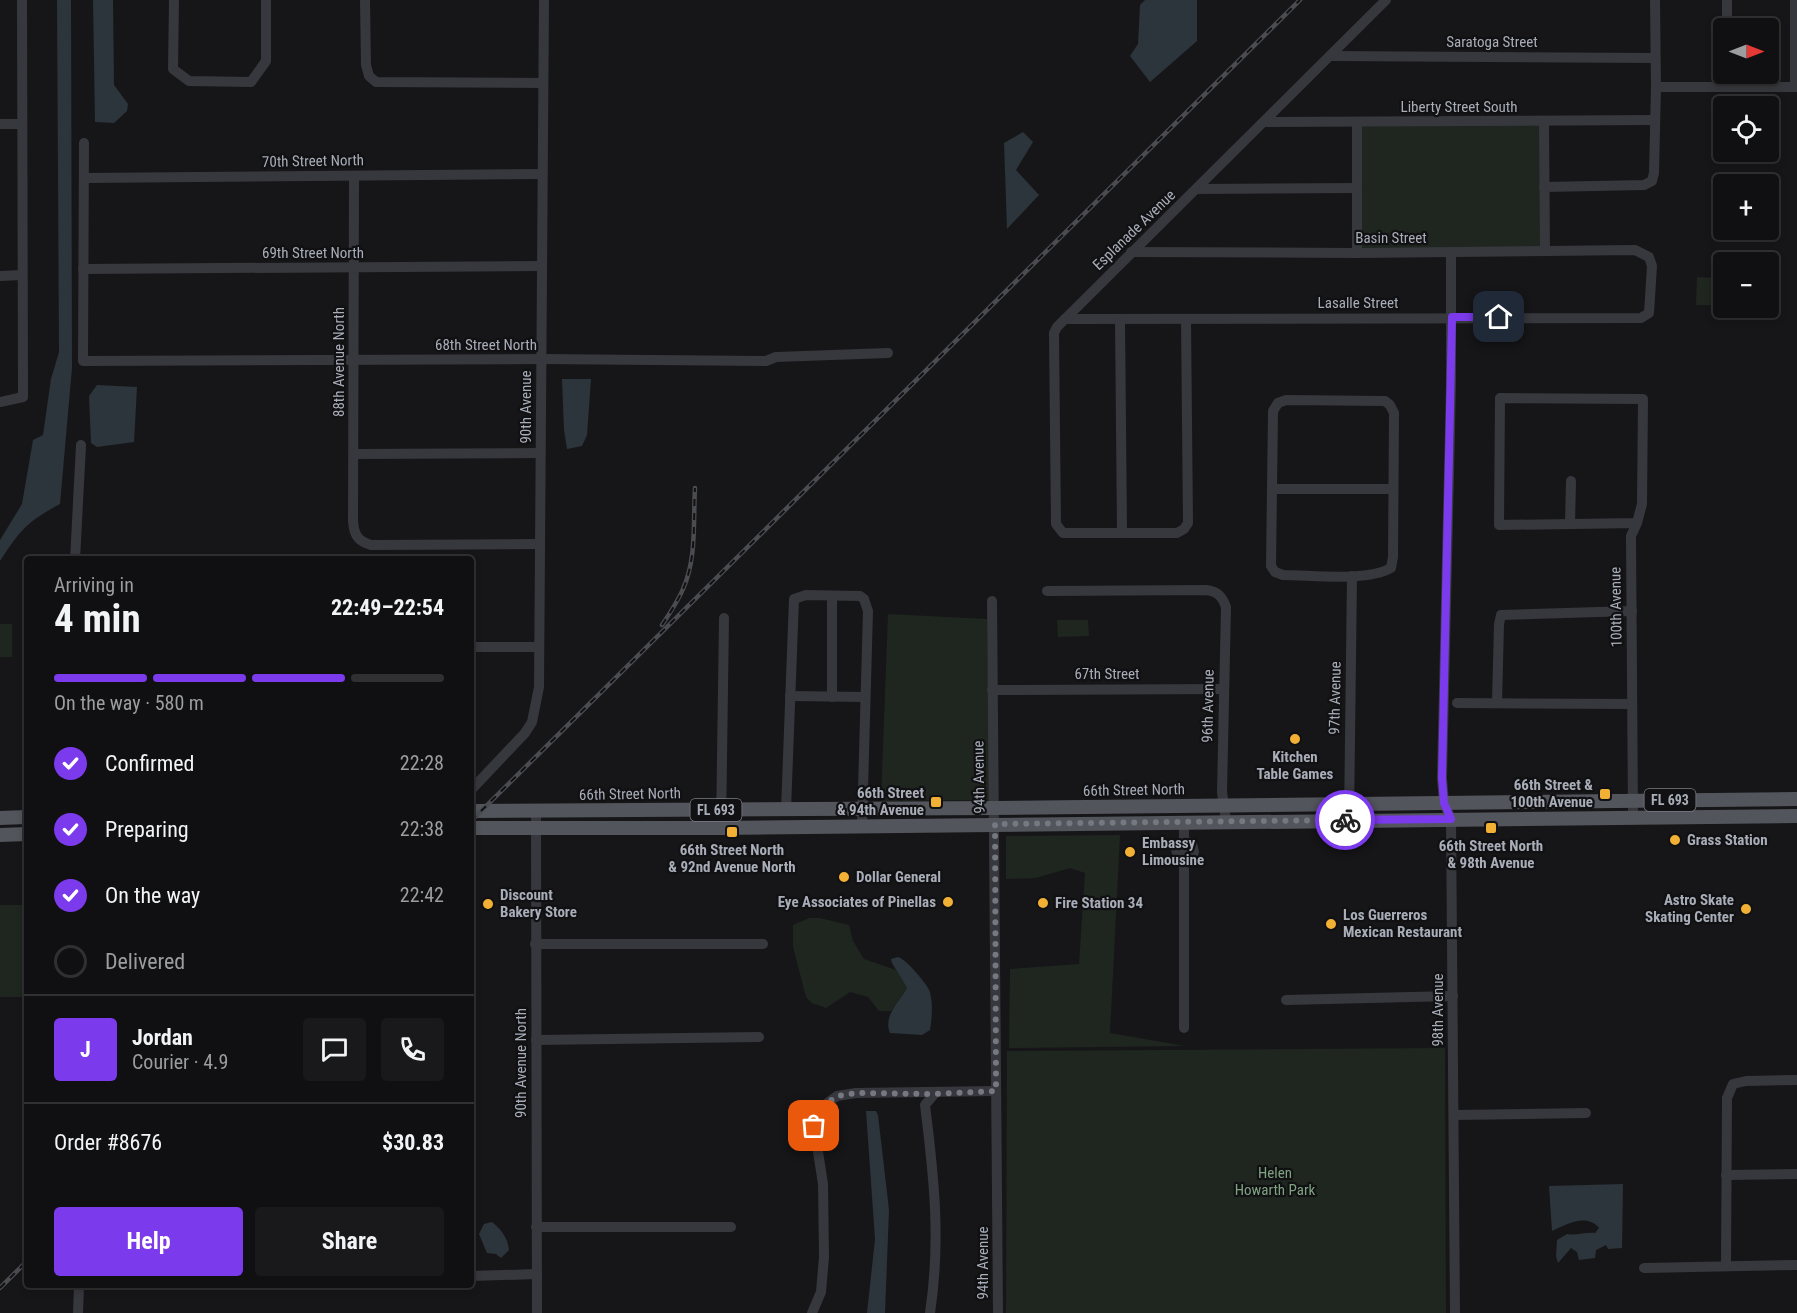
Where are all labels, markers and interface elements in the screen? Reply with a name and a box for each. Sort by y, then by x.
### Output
north arrow [1713,18,1779,84]
map controls [1713,18,1779,318]
street label: Saratoga Street [1446,33,1538,51]
button: locate [1713,96,1779,162]
street label: Liberty Street South [1401,98,1517,116]
street label: 70th Street North [262,151,364,171]
button: + [1713,174,1779,240]
street label: Esplanade Avenue [1089,186,1179,274]
street label: Basin Street [1355,229,1427,247]
street label: 69th Street North [262,244,364,262]
button: − [1713,252,1779,318]
pin [1473,291,1524,342]
street label: Lasalle Street [1318,294,1398,312]
icon: home [1482,300,1515,333]
street label: 88th Avenue North [330,307,348,417]
street label: 68th Street North [435,336,537,354]
street label: 90th Avenue [517,370,535,444]
street label: 100th Avenue [1606,567,1626,647]
text: Arriving in [54,573,134,597]
text: 22:49–22:54 [331,595,444,620]
text: 4 min [54,596,141,642]
street label: 97th Avenue [1325,661,1345,735]
street label: 67th Street [1074,665,1140,683]
street label: 96th Avenue [1198,669,1218,743]
text: On the way · 580 m [54,691,204,715]
marker: Kitchen Table Games [1288,732,1302,746]
street label: 94th Avenue [969,740,989,814]
icon: check [54,747,87,780]
place label: Kitchen Table Games [1257,748,1334,783]
text: Confirmed [105,751,194,776]
text: 22:28 [400,751,444,775]
place label: 66th Street & 100th Avenue [1510,776,1593,811]
street label: 66th Street North [1083,780,1185,800]
street label: 66th Street North [579,784,681,804]
place label: 66th Street & 94th Avenue [837,784,924,819]
marker: 66th Street & 100th Avenue [1598,787,1612,801]
road number: FL 693 [1644,789,1696,811]
courier [1315,790,1375,850]
marker: 66th Street & 94th Avenue [929,795,943,809]
road number: FL 693 [690,799,742,821]
icon: bike [1329,804,1362,837]
icon: check [54,813,87,846]
text: Preparing [105,817,189,842]
text: 22:38 [400,817,444,841]
marker: 66th Street North & 98th Avenue [1484,821,1498,835]
marker: 66th Street North & 92nd Avenue North [725,825,739,839]
place label: Grass Station [1687,831,1768,849]
marker: Grass Station [1668,833,1682,847]
place label: Embassy Limousine [1142,834,1204,869]
place label: 66th Street North & 98th Avenue [1439,837,1543,872]
place label: 66th Street North & 92nd Avenue North [668,841,796,876]
marker: Embassy Limousine [1123,845,1137,859]
place label: Dollar General [856,868,941,886]
marker: Dollar General [837,870,851,884]
icon: check [54,879,87,912]
text: On the way [105,883,200,908]
text: 22:42 [400,883,444,907]
place label: Discount Bakery Store [500,886,577,921]
place label: Astro Skate Skating Center [1645,891,1734,926]
place label: Eye Associates of Pinellas [778,893,936,911]
place label: Fire Station 34 [1055,894,1143,912]
marker: Eye Associates of Pinellas [941,895,955,909]
marker: Fire Station 34 [1036,896,1050,910]
marker: Discount Bakery Store [481,897,495,911]
marker: Astro Skate Skating Center [1739,902,1753,916]
place label: Los Guerreros Mexican Restaurant [1343,906,1462,941]
marker: Los Guerreros Mexican Restaurant [1324,917,1338,931]
text: Delivered [105,949,185,974]
street label: 98th Avenue [1429,973,1447,1047]
street label: 90th Avenue North [512,1008,530,1118]
button: chat [303,1018,366,1081]
button: phone [381,1018,444,1081]
text: Jordan [132,1025,193,1050]
text: J [80,1037,91,1062]
text: Courier · 4.9 [132,1050,228,1074]
pin [788,1100,839,1151]
icon: bag [797,1109,830,1142]
text: Order #8676 [54,1130,162,1155]
text: $30.83 [382,1130,444,1155]
park label: Helen Howarth Park [1235,1164,1316,1199]
button: Help [54,1207,243,1276]
button: Share [255,1207,444,1276]
street label: 94th Avenue [974,1226,992,1300]

